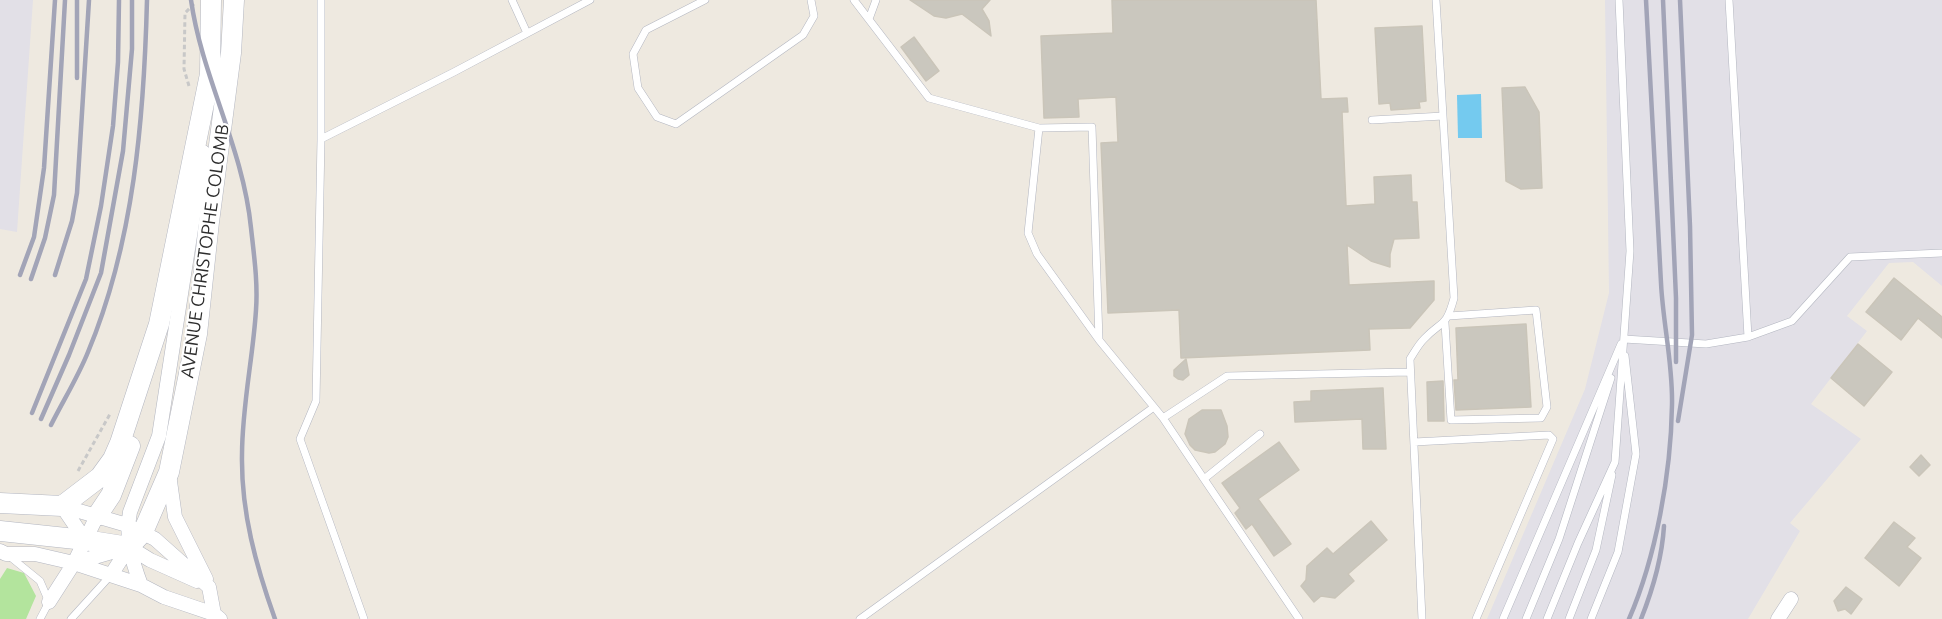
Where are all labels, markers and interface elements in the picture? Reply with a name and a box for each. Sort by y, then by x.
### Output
street label: AVENUE CHRISTOPHE COLOMB [176,123,234,379]

